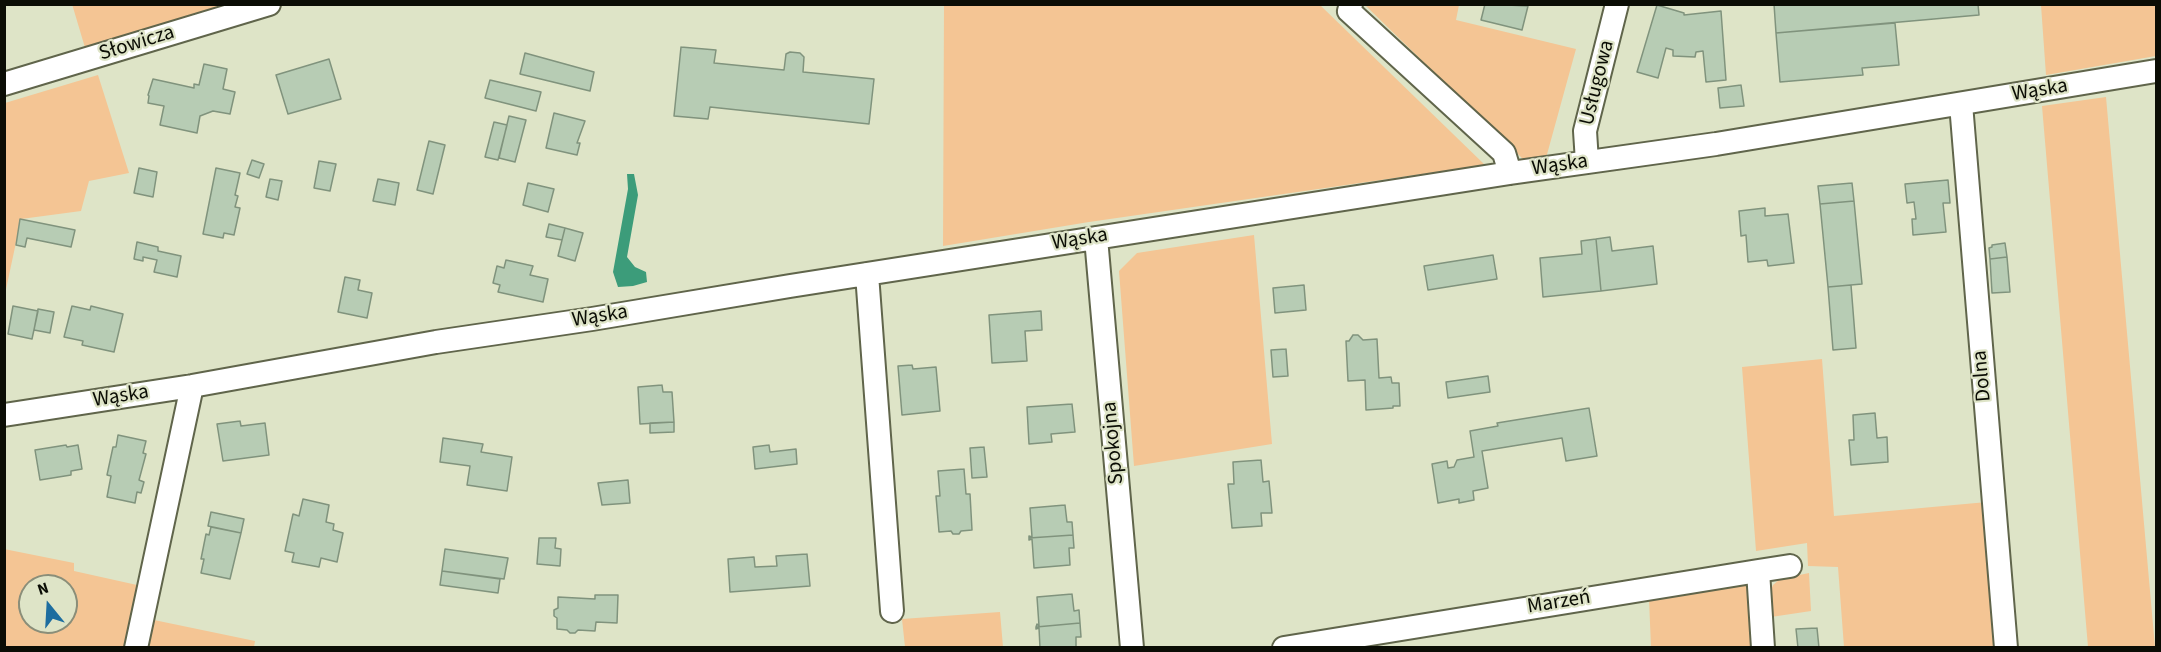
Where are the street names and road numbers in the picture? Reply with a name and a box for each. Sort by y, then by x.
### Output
street label: Słowicza [96,21,178,67]
street label: Usługowa [1575,38,1621,128]
street label: Wąska [2010,74,2070,108]
street label: Wąska [1530,150,1590,182]
street label: Wąska [1050,223,1110,257]
street label: Wąska [570,300,630,334]
street label: Dolna [1968,349,1998,403]
street label: Wąska [91,380,151,414]
street label: Spokojna [1098,401,1130,485]
street label: Marzeń [1526,586,1592,620]

